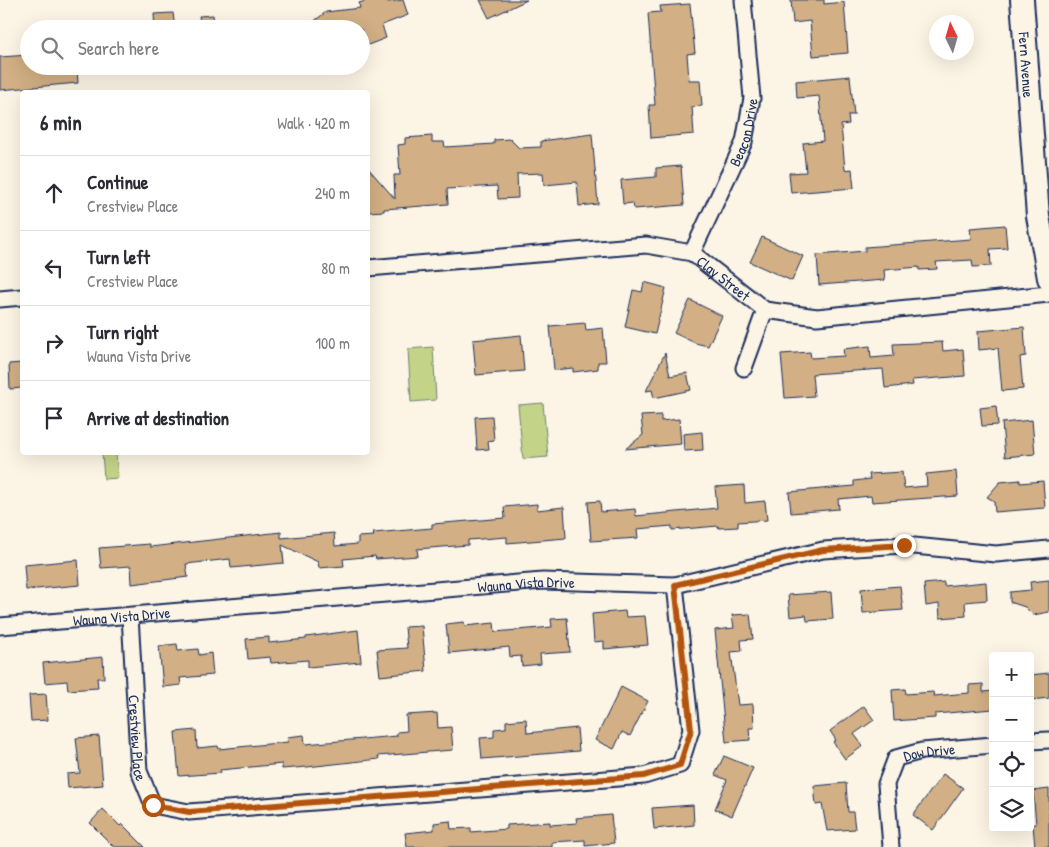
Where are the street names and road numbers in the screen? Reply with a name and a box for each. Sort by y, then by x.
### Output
street label: Fern Avenue [1014,30,1040,98]
street label: Beacon Drive [724,96,762,170]
street label: Clay Street [693,250,756,306]
street label: Wauna Vista Drive [477,571,575,597]
street label: Wauna Vista Drive [72,601,171,630]
street label: Crestview Place [124,694,152,784]
street label: Dow Drive [901,738,956,766]

